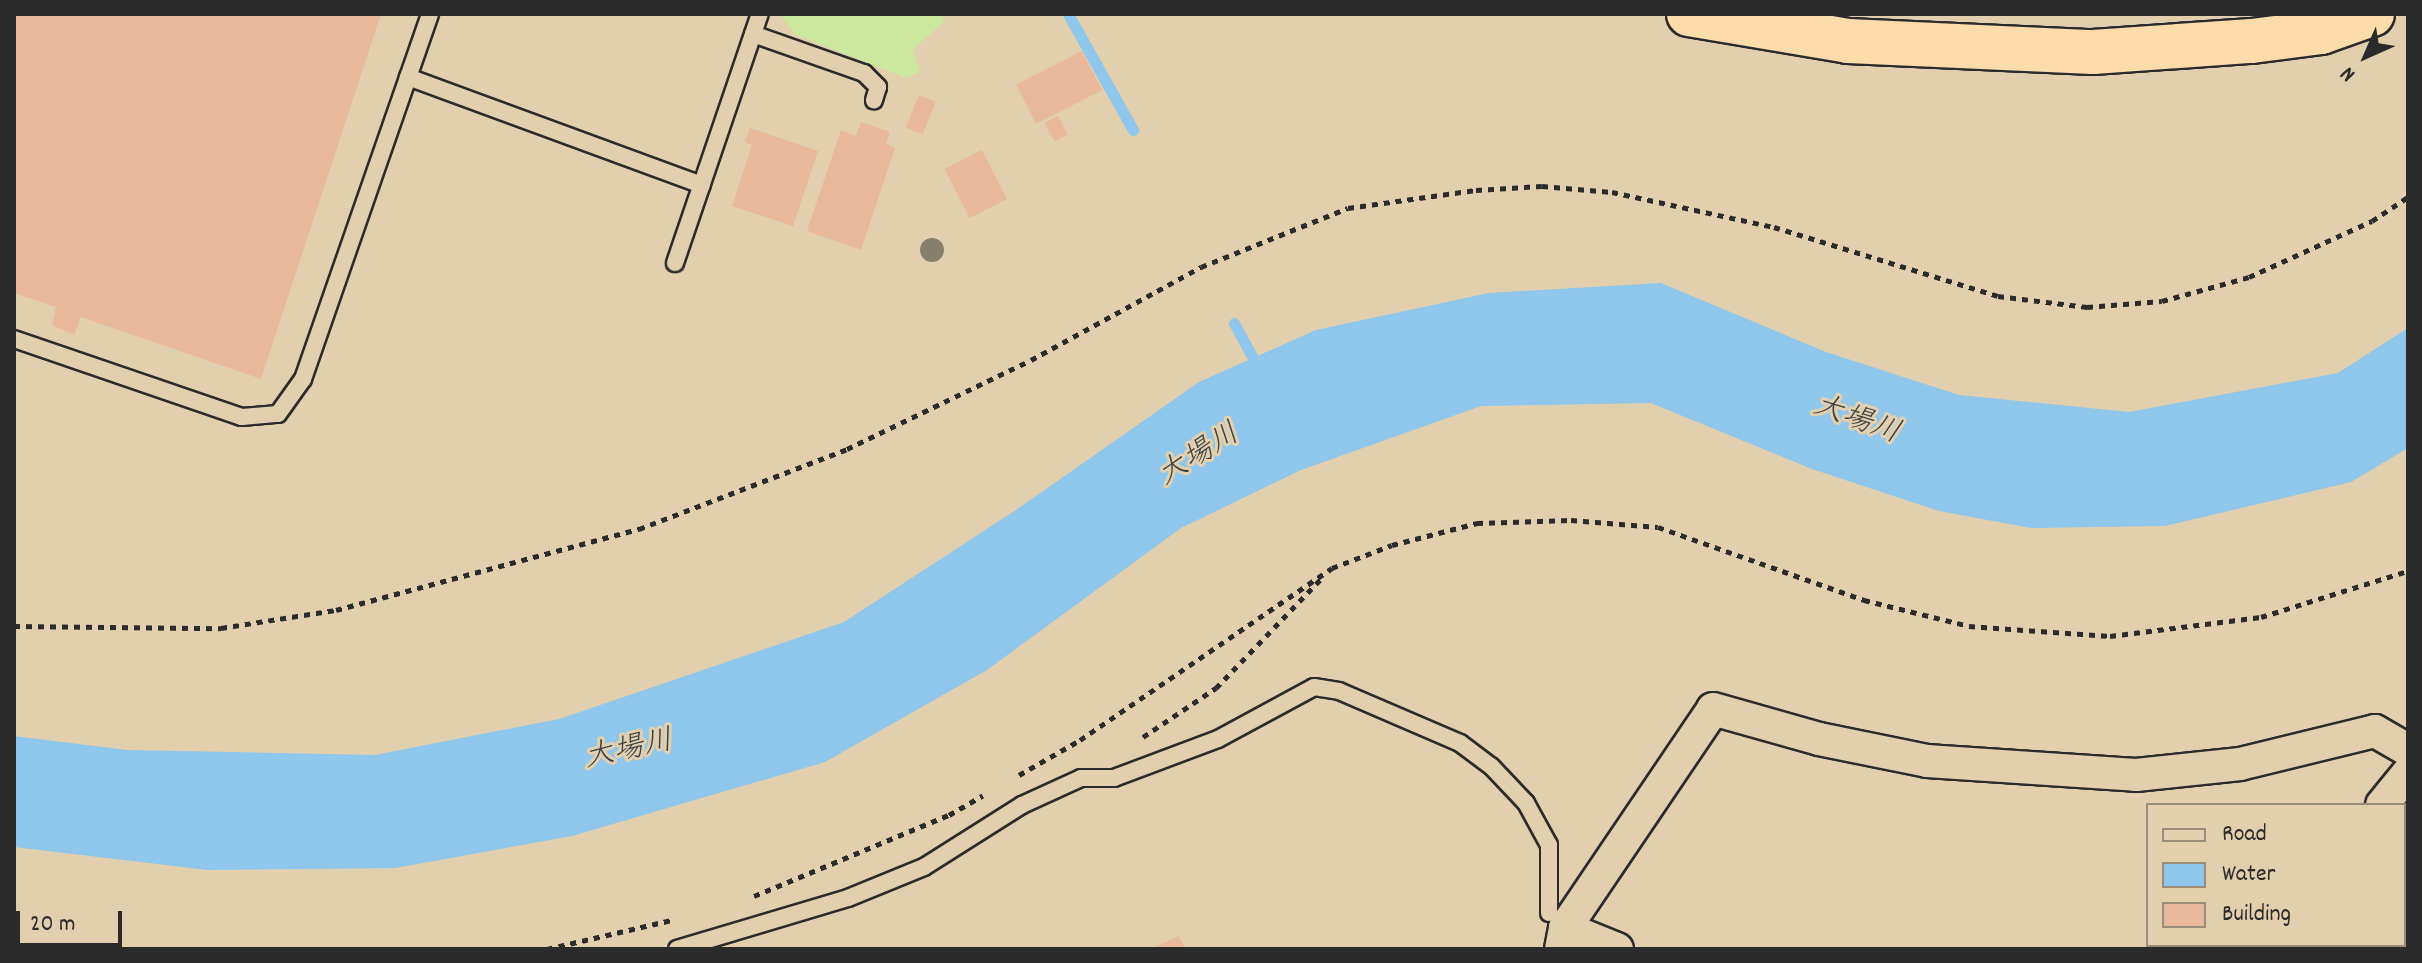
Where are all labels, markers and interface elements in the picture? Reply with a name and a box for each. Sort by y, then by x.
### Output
north arrow [2326,16,2406,96]
text: N [2334,59,2363,88]
water label: 大場川 [1808,390,1904,454]
water label: 大場川 [1152,418,1248,496]
water label: 大場川 [581,725,677,779]
legend [2146,803,2406,947]
text: Road [2222,818,2267,852]
text: Water [2222,858,2275,892]
scale bar [20,895,126,945]
text: Building [2222,898,2291,932]
text: 20 m [30,908,76,942]

